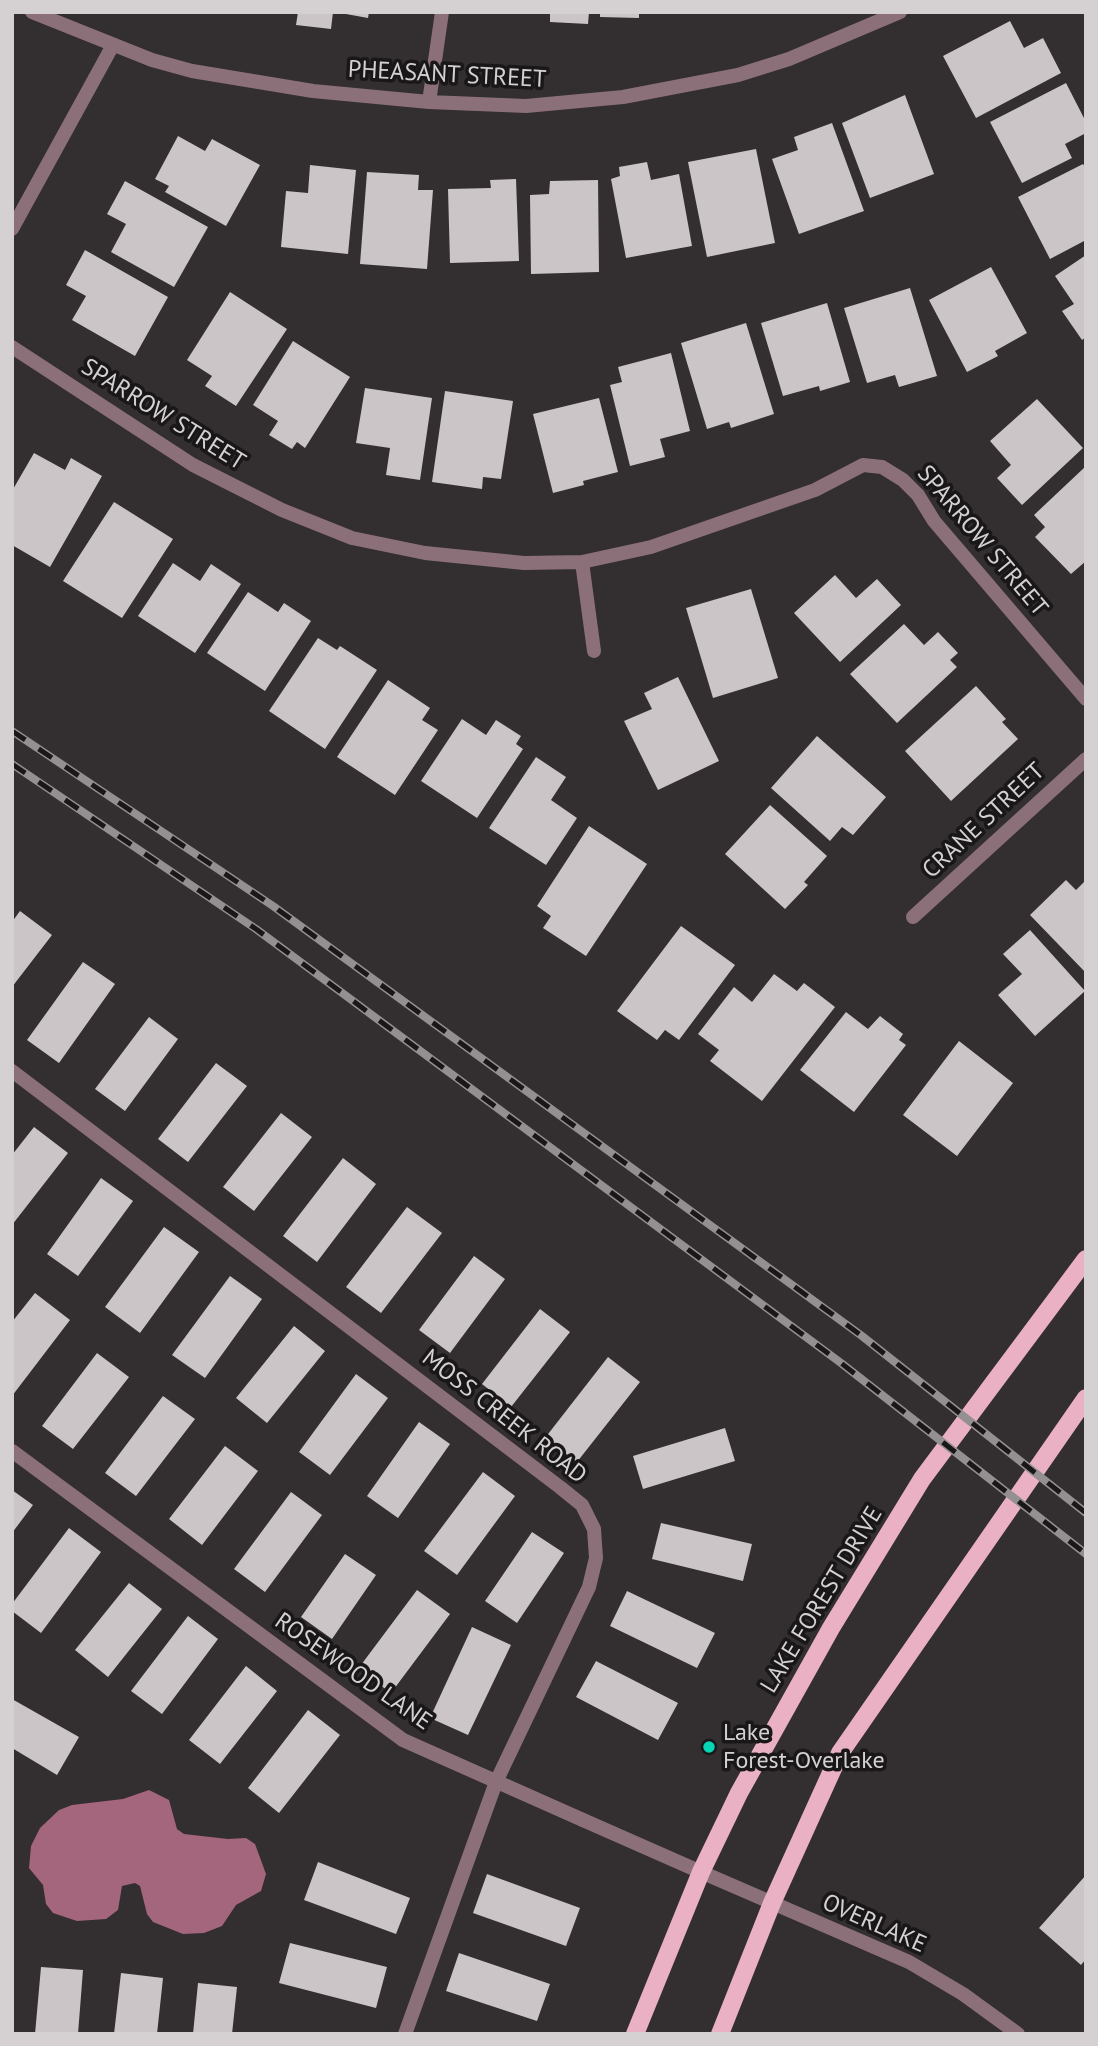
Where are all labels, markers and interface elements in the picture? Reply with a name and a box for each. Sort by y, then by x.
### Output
street label: PHEASANT STREET [347,55,547,95]
street label: SPARROW STREET [76,353,250,477]
street label: SPARROW STREET [911,460,1053,622]
street label: CRANE STREET [917,757,1051,885]
street label: MOSS CREEK ROAD [416,1344,592,1490]
street label: LAKE FOREST DRIVE [755,1502,889,1698]
street label: ROSEWOOD LANE [269,1607,437,1737]
place label: Lake Forest-Overlake [723,1719,885,1775]
marker: Lake Forest-Overlake [701,1739,717,1755]
street label: OVERLAKE [818,1888,930,1960]

